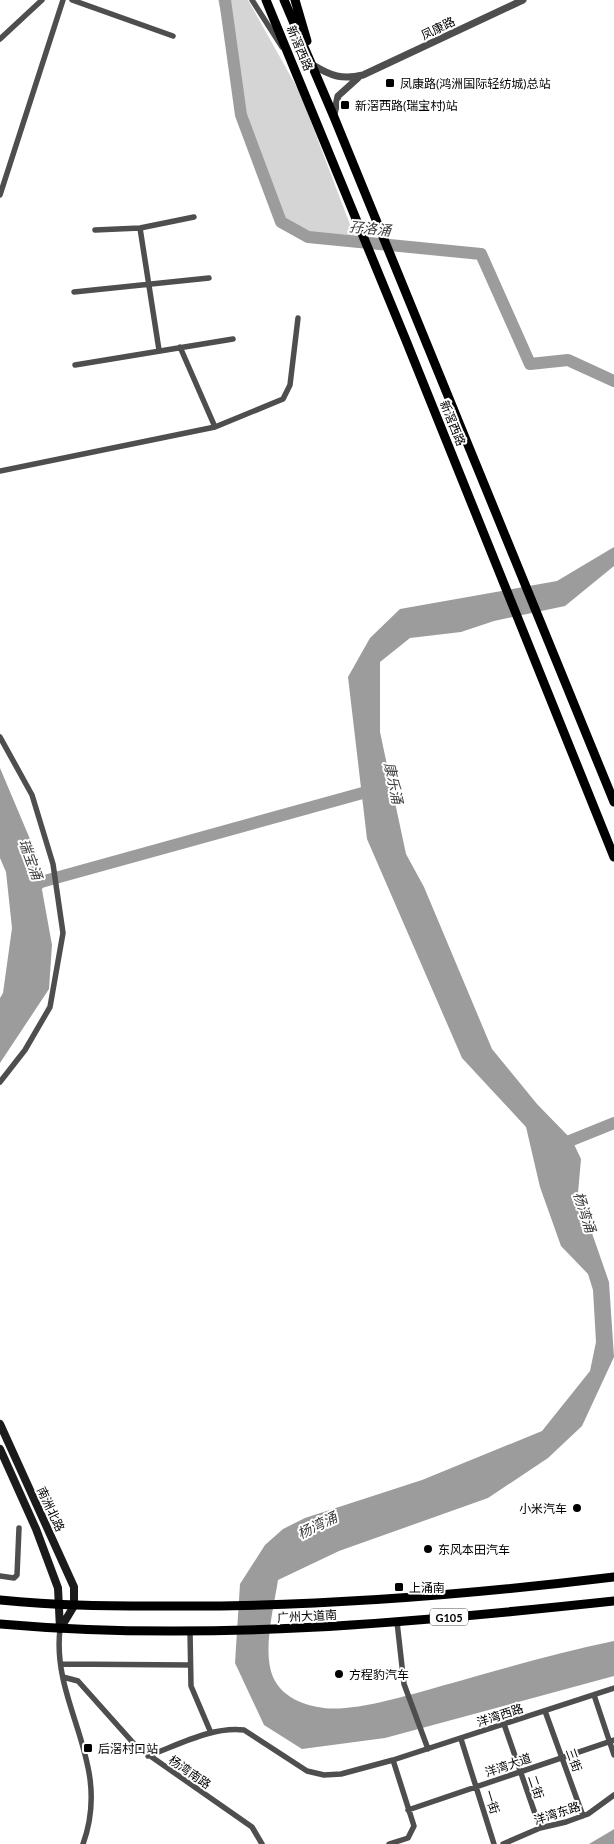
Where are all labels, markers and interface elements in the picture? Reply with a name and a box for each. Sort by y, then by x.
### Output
street label: 凤康路 [419,13,457,43]
street label: 新滘西路 [284,23,316,73]
place label: 凤康路(鸿洲国际轻纺城)总站 [400,76,550,91]
marker: 凤康路(鸿洲国际轻纺城)总站 [384,77,396,89]
place label: 新滘西路(瑞宝村)站 [355,98,457,113]
marker: 新滘西路(瑞宝村)站 [339,99,351,111]
water label: 孖洛涌 [348,217,394,239]
street label: 新滘西路 [437,398,469,448]
water label: 康乐涌 [381,761,407,807]
water label: 瑞宝涌 [16,836,47,884]
water label: 杨湾涌 [570,1189,600,1237]
street label: 南洲北路 [34,1484,68,1534]
place label: 小米汽车 [519,1501,567,1516]
marker: 小米汽车 [571,1502,583,1514]
water label: 杨湾涌 [294,1507,341,1542]
place label: 东风本田汽车 [438,1542,510,1557]
marker: 东风本田汽车 [422,1543,434,1555]
place label: 上涌南 [409,1580,445,1595]
marker: 上涌南 [393,1581,405,1593]
street label: 广州大道南 [277,1607,337,1625]
road number: G105 [430,1608,468,1625]
place label: 方程豹汽车 [349,1667,409,1682]
marker: 方程豹汽车 [333,1668,345,1680]
street label: 洋湾西路 [475,1700,525,1730]
place label: 后滘村口站 [98,1741,158,1756]
marker: 后滘村口站 [82,1742,94,1754]
street label: 三街 [563,1746,585,1774]
street label: 洋湾大道 [483,1750,533,1780]
street label: 杨湾南路 [166,1752,214,1792]
street label: 二街 [525,1773,547,1801]
street label: 一街 [481,1788,503,1816]
street label: 洋湾东路 [532,1798,582,1828]

